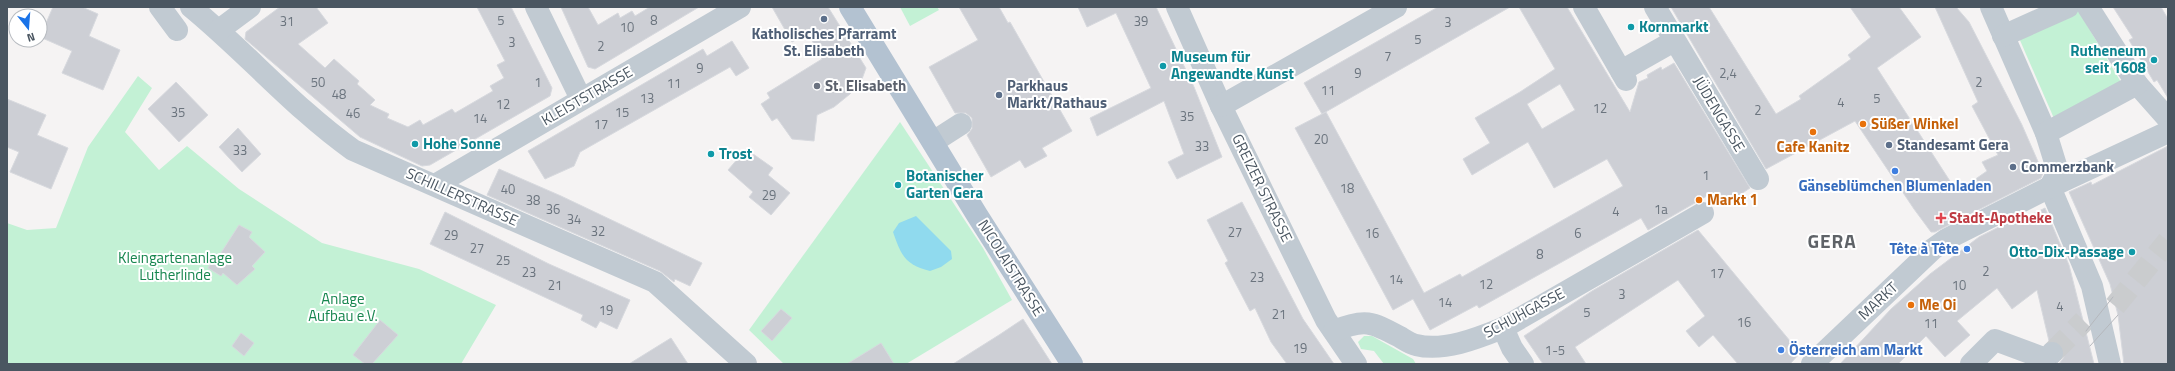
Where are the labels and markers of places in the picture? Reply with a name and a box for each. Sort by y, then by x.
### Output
marker: Katholisches Pfarramt St. Elisabeth [819,14,829,24]
place label: Kornmarkt [1639,15,1709,38]
place label: Katholisches Pfarramt St. Elisabeth [752,22,897,62]
marker: Kornmarkt [1626,22,1636,32]
place label: Rutheneum seit 1608 [2070,39,2146,79]
place label: Museum für Angewandte Kunst [1171,45,1294,85]
marker: Rutheneum seit 1608 [2149,55,2159,65]
marker: Museum für Angewandte Kunst [1158,61,1168,71]
place label: St. Elisabeth [825,74,906,97]
place label: Parkhaus Markt/Rathaus [1007,74,1107,114]
marker: St. Elisabeth [812,81,822,91]
marker: Parkhaus Markt/Rathaus [994,90,1004,100]
place label: Süßer Winkel [1871,112,1959,135]
marker: Süßer Winkel [1858,119,1868,129]
marker: Cafe Kanitz [1808,127,1818,137]
place label: Hohe Sonne [423,132,501,155]
place label: Standesamt Gera [1897,133,2009,156]
place label: Cafe Kanitz [1777,135,1850,158]
marker: Hohe Sonne [410,139,420,149]
marker: Standesamt Gera [1884,140,1894,150]
place label: Trost [719,142,753,165]
marker: Trost [706,149,716,159]
place label: Commerzbank [2021,155,2114,178]
marker: Commerzbank [2008,162,2018,172]
place label: Botanischer Garten Gera [906,164,984,204]
marker: Gänseblümchen Blumenladen [1890,166,1900,176]
place label: Gänseblümchen Blumenladen [1798,174,1992,197]
marker: Botanischer Garten Gera [893,180,903,190]
place label: Markt 1 [1707,188,1758,211]
marker: Markt 1 [1694,195,1704,205]
place label: Stadt-Apotheke [1949,206,2052,229]
marker: Stadt-Apotheke [1936,213,1946,223]
place label: Tête à Tête [1890,237,1959,260]
place label: Otto-Dix-Passage [2009,240,2124,263]
marker: Tête à Tête [1962,244,1972,254]
marker: Otto-Dix-Passage [2127,247,2137,257]
place label: Me Oi [1919,293,1956,316]
marker: Me Oi [1906,300,1916,310]
place label: Österreich am Markt [1789,338,1923,361]
marker: Österreich am Markt [1776,345,1786,355]

